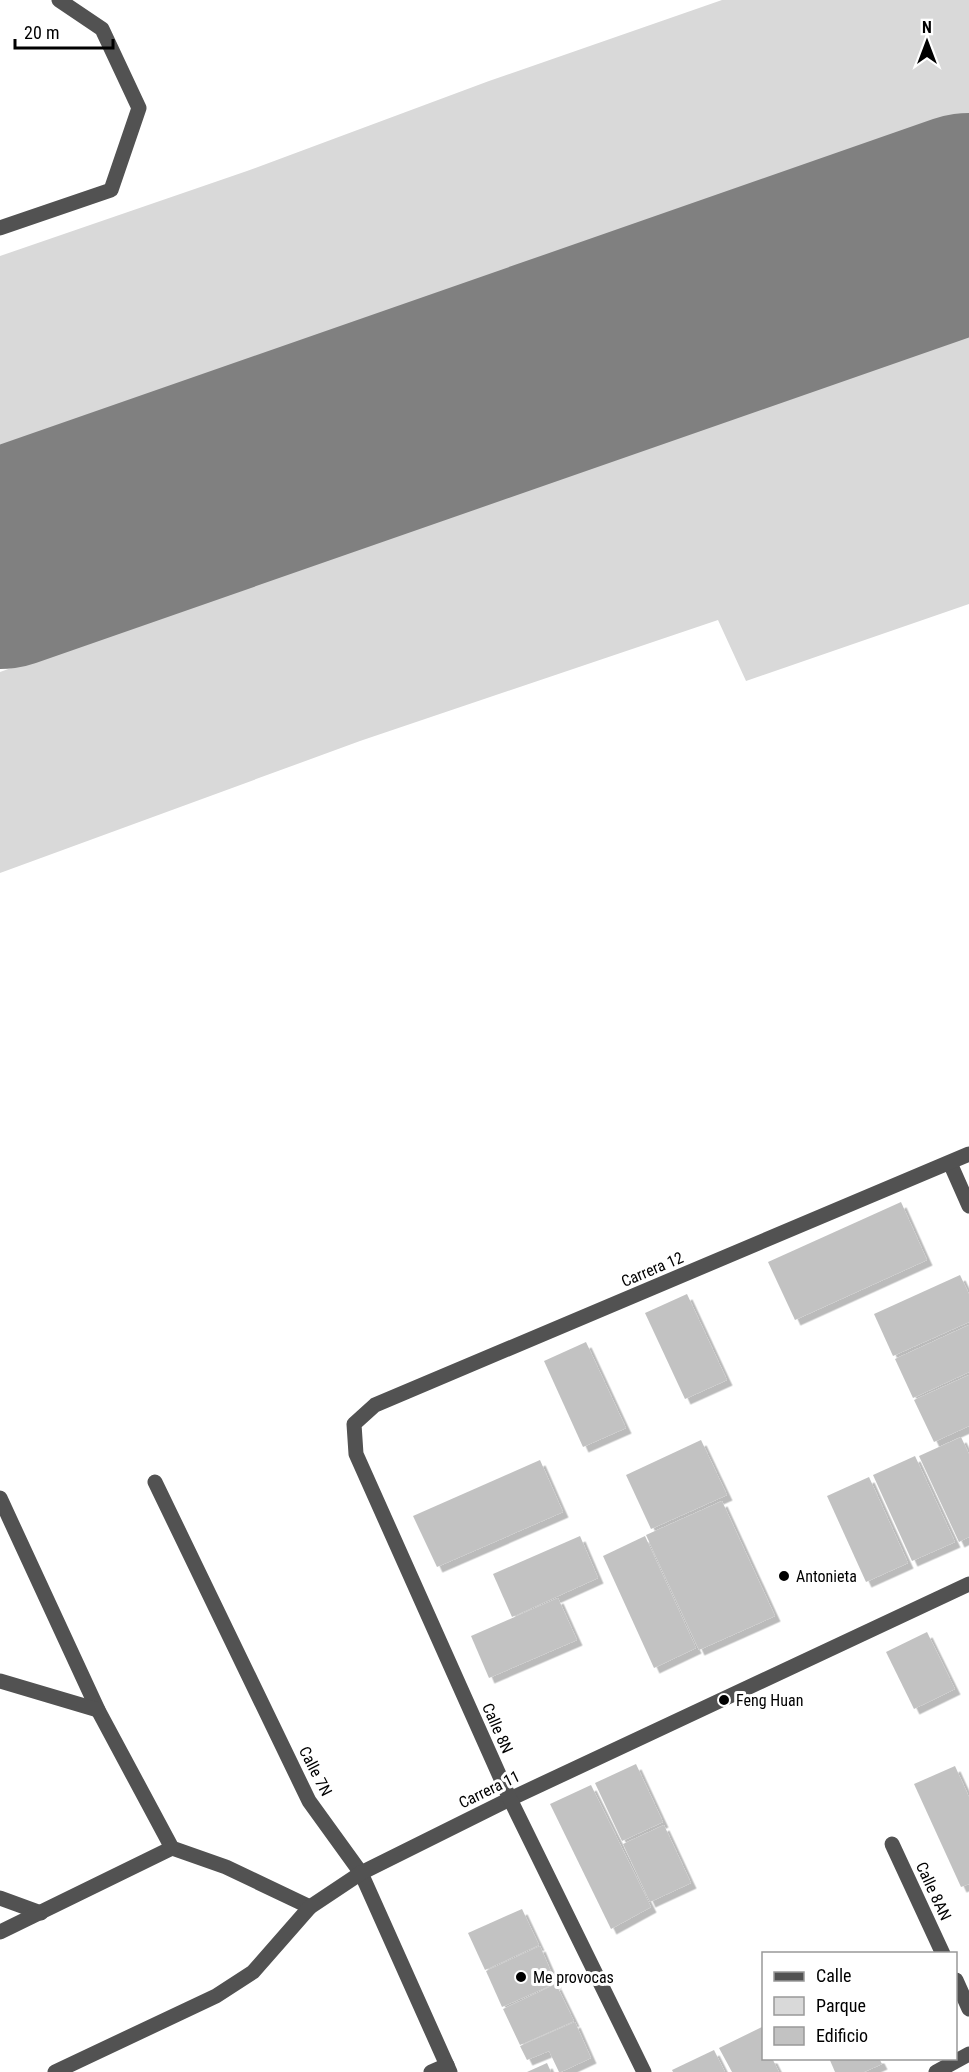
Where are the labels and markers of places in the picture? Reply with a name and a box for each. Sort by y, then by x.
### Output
place label: Antonieta [796,1567,857,1586]
marker: Antonieta [777,1569,791,1583]
place label: Feng Huan [736,1691,803,1710]
marker: Feng Huan [717,1693,731,1707]
place label: Me provocas [533,1968,614,1987]
marker: Me provocas [514,1970,528,1984]

